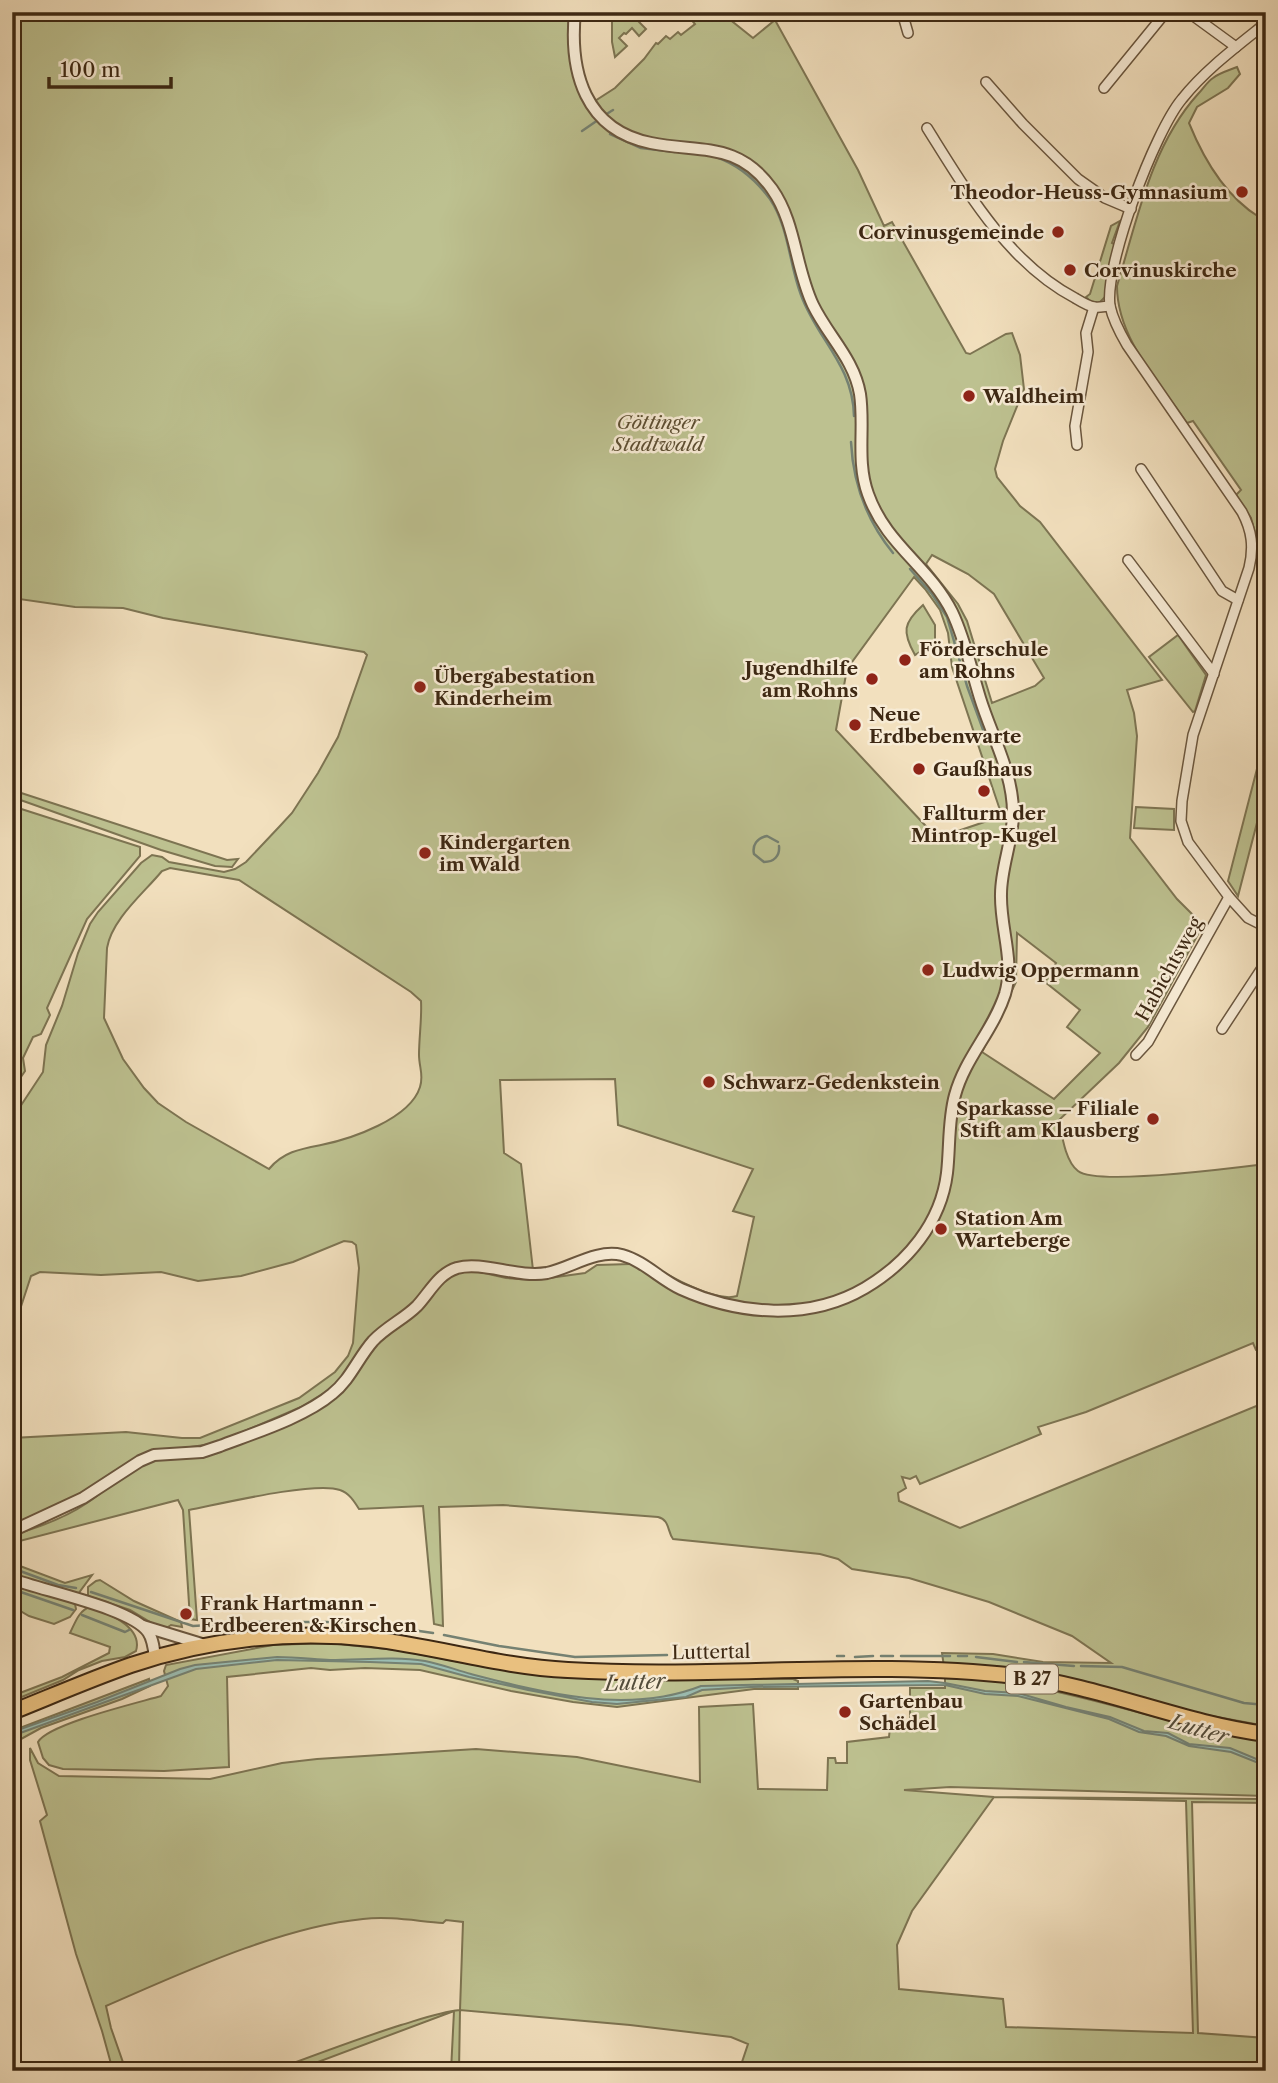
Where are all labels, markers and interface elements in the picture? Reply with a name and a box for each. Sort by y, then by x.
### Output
scale bar [49,46,172,90]
text: 100 m [60,57,121,82]
place label: Theodor-Heuss-Gymnasium [950,181,1228,204]
marker: Theodor-Heuss-Gymnasium [1234,184,1250,200]
place label: Corvinusgemeinde [858,221,1044,244]
marker: Corvinusgemeinde [1050,224,1066,240]
place label: Corvinuskirche [1084,259,1237,282]
marker: Corvinuskirche [1062,262,1078,278]
place label: Waldheim [982,385,1085,408]
marker: Waldheim [961,388,977,404]
park label: Göttinger Stadtwald [612,411,705,456]
place label: Förderschule am Rohns [919,638,1048,683]
marker: Förderschule am Rohns [897,652,913,668]
place label: Jugendhilfe am Rohns [742,657,858,702]
place label: Übergabestation Kinderheim [434,665,595,710]
marker: Jugendhilfe am Rohns [864,671,880,687]
marker: Übergabestation Kinderheim [412,679,428,695]
place label: Neue Erdbebenwarte [869,703,1021,748]
marker: Neue Erdbebenwarte [847,717,863,733]
place label: Gaußhaus [933,758,1033,781]
marker: Gaußhaus [911,761,927,777]
marker: Fallturm der Mintrop-Kugel [976,783,992,799]
place label: Fallturm der Mintrop-Kugel [911,802,1057,847]
place label: Kindergarten im Wald [439,831,570,876]
marker: Kindergarten im Wald [417,845,433,861]
street label: Habichtsweg [1131,912,1208,1025]
place label: Ludwig Oppermann [942,959,1139,982]
marker: Ludwig Oppermann [920,962,936,978]
place label: Schwarz-Gedenkstein [723,1071,940,1094]
marker: Schwarz-Gedenkstein [701,1074,717,1090]
place label: Sparkasse – Filiale Stift am Klausberg [956,1097,1140,1142]
marker: Sparkasse – Filiale Stift am Klausberg [1145,1111,1161,1127]
place label: Station Am Warteberge [954,1207,1070,1252]
marker: Station Am Warteberge [933,1221,949,1237]
place label: Frank Hartmann - Erdbeeren & Kirschen [200,1592,417,1637]
marker: Frank Hartmann - Erdbeeren & Kirschen [178,1606,194,1622]
street label: Luttertal [672,1640,751,1664]
road number: B 27 [1006,1664,1058,1694]
water label: Lutter [602,1668,667,1696]
place label: Gartenbau Schädel [859,1690,964,1735]
marker: Gartenbau Schädel [837,1704,853,1720]
water label: Lutter [1164,1708,1233,1750]

